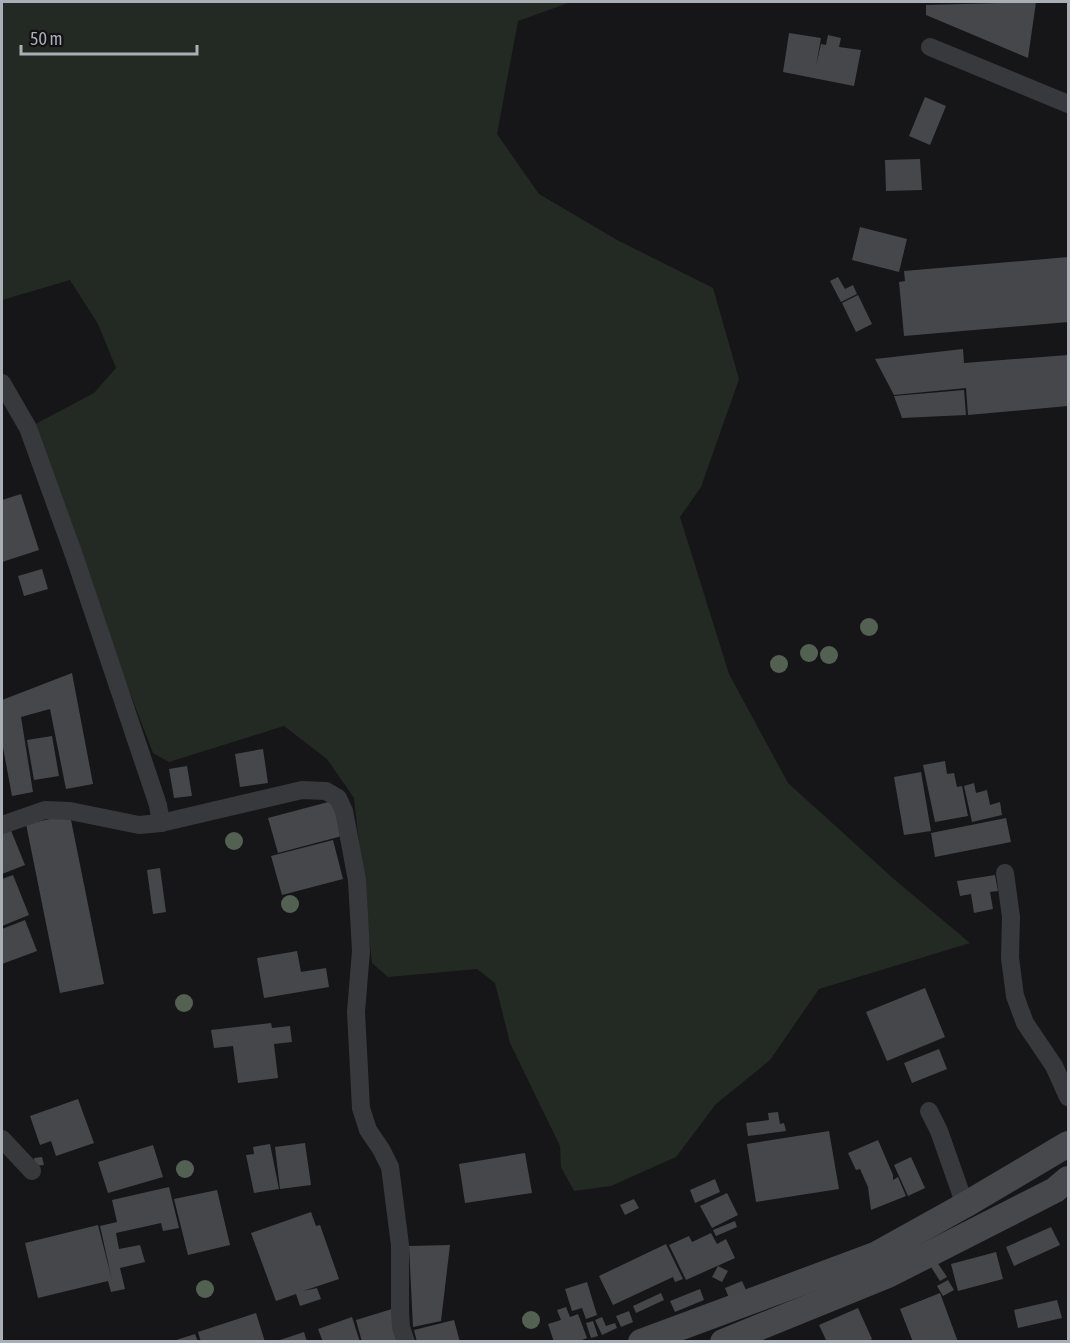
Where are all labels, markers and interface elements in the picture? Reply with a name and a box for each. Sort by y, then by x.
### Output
scale bar [21,18,196,56]
text: 50 m [30,28,62,49]

